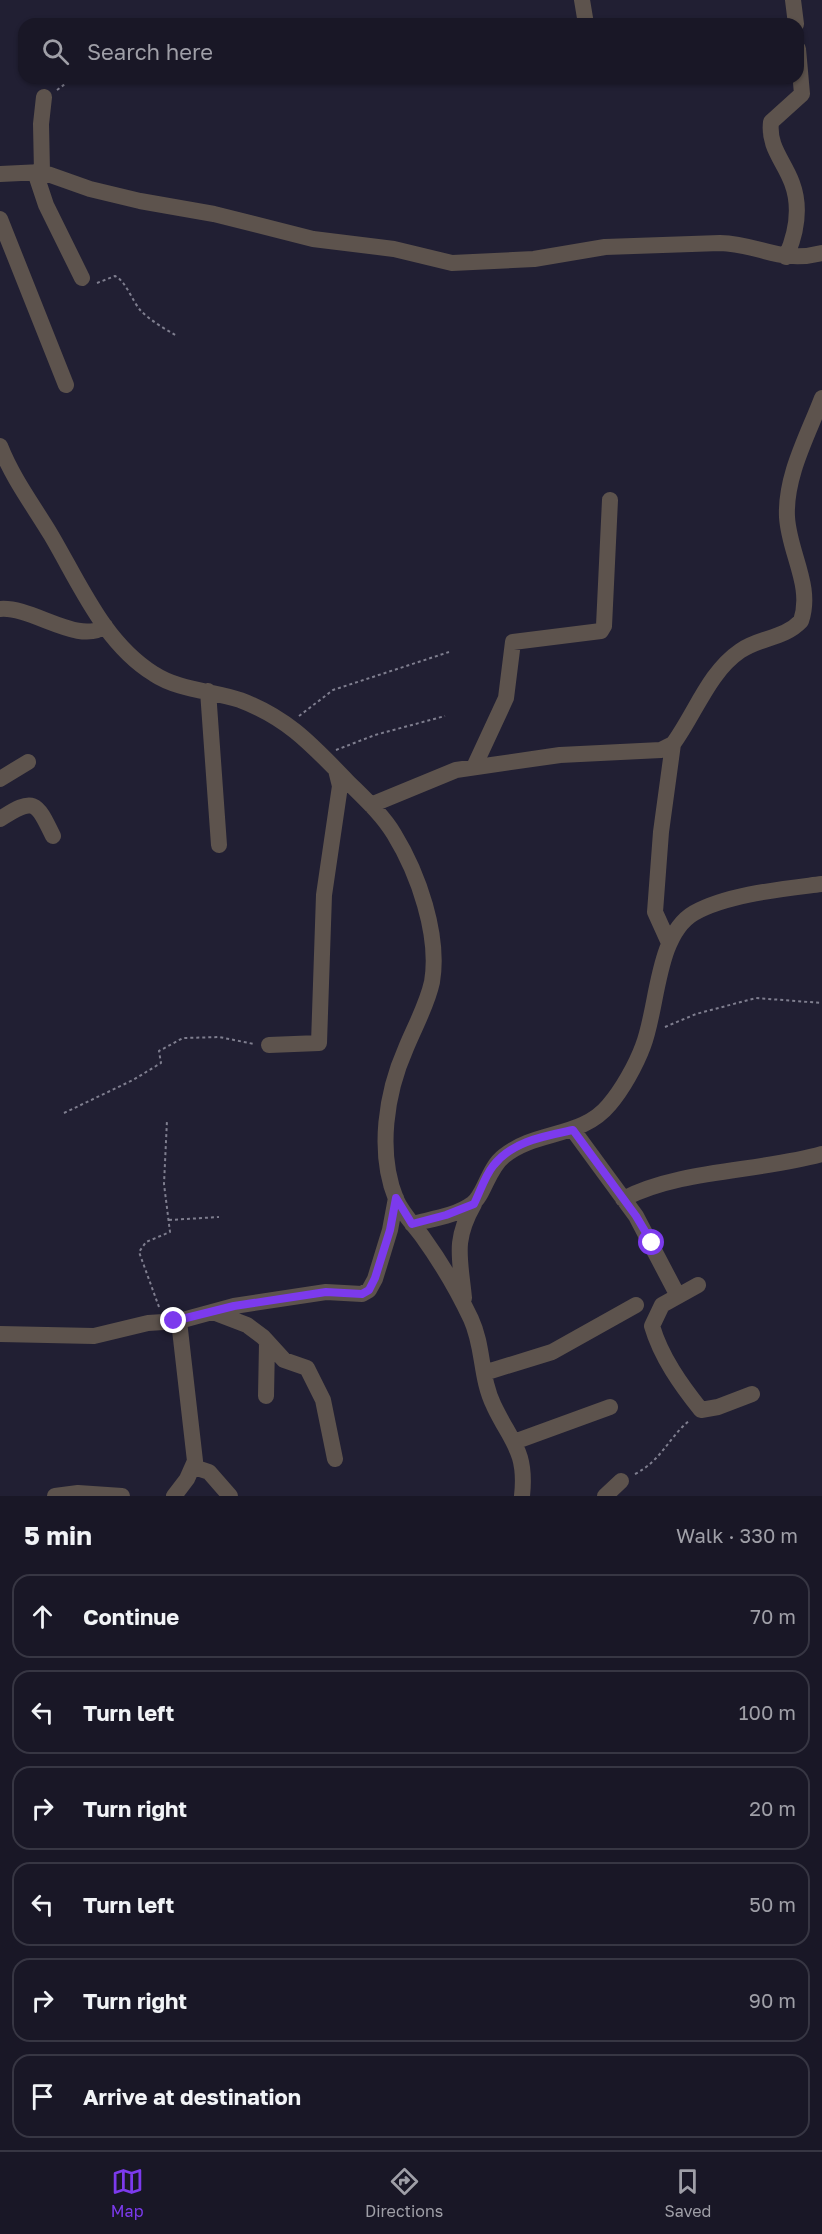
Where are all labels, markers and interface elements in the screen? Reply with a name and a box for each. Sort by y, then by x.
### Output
search box [18,18,804,84]
icon: search [39,35,72,68]
text: Search here [87,38,213,65]
route start [638,1229,664,1255]
route end [160,1307,186,1333]
text: 5 min [24,1520,92,1551]
text: Walk · 330 m [676,1523,798,1547]
icon: ahead [26,1600,59,1633]
text: Continue [83,1603,179,1630]
text: 70 m [750,1604,796,1628]
icon: left [26,1696,59,1729]
text: Turn left [83,1699,174,1726]
text: 100 m [739,1700,796,1724]
icon: right [26,1792,59,1825]
text: Turn right [83,1795,187,1822]
text: 20 m [749,1796,796,1820]
icon: left [26,1888,59,1921]
text: Turn left [83,1891,174,1918]
text: 50 m [749,1892,796,1916]
icon: right [26,1984,59,2017]
text: Turn right [83,1987,187,2014]
text: 90 m [749,1988,796,2012]
icon: arrive [26,2080,59,2113]
text: Arrive at destination [83,2083,301,2110]
tab: Map [111,2165,144,2221]
tab: Directions [365,2165,443,2221]
tab: Saved [665,2165,711,2221]

